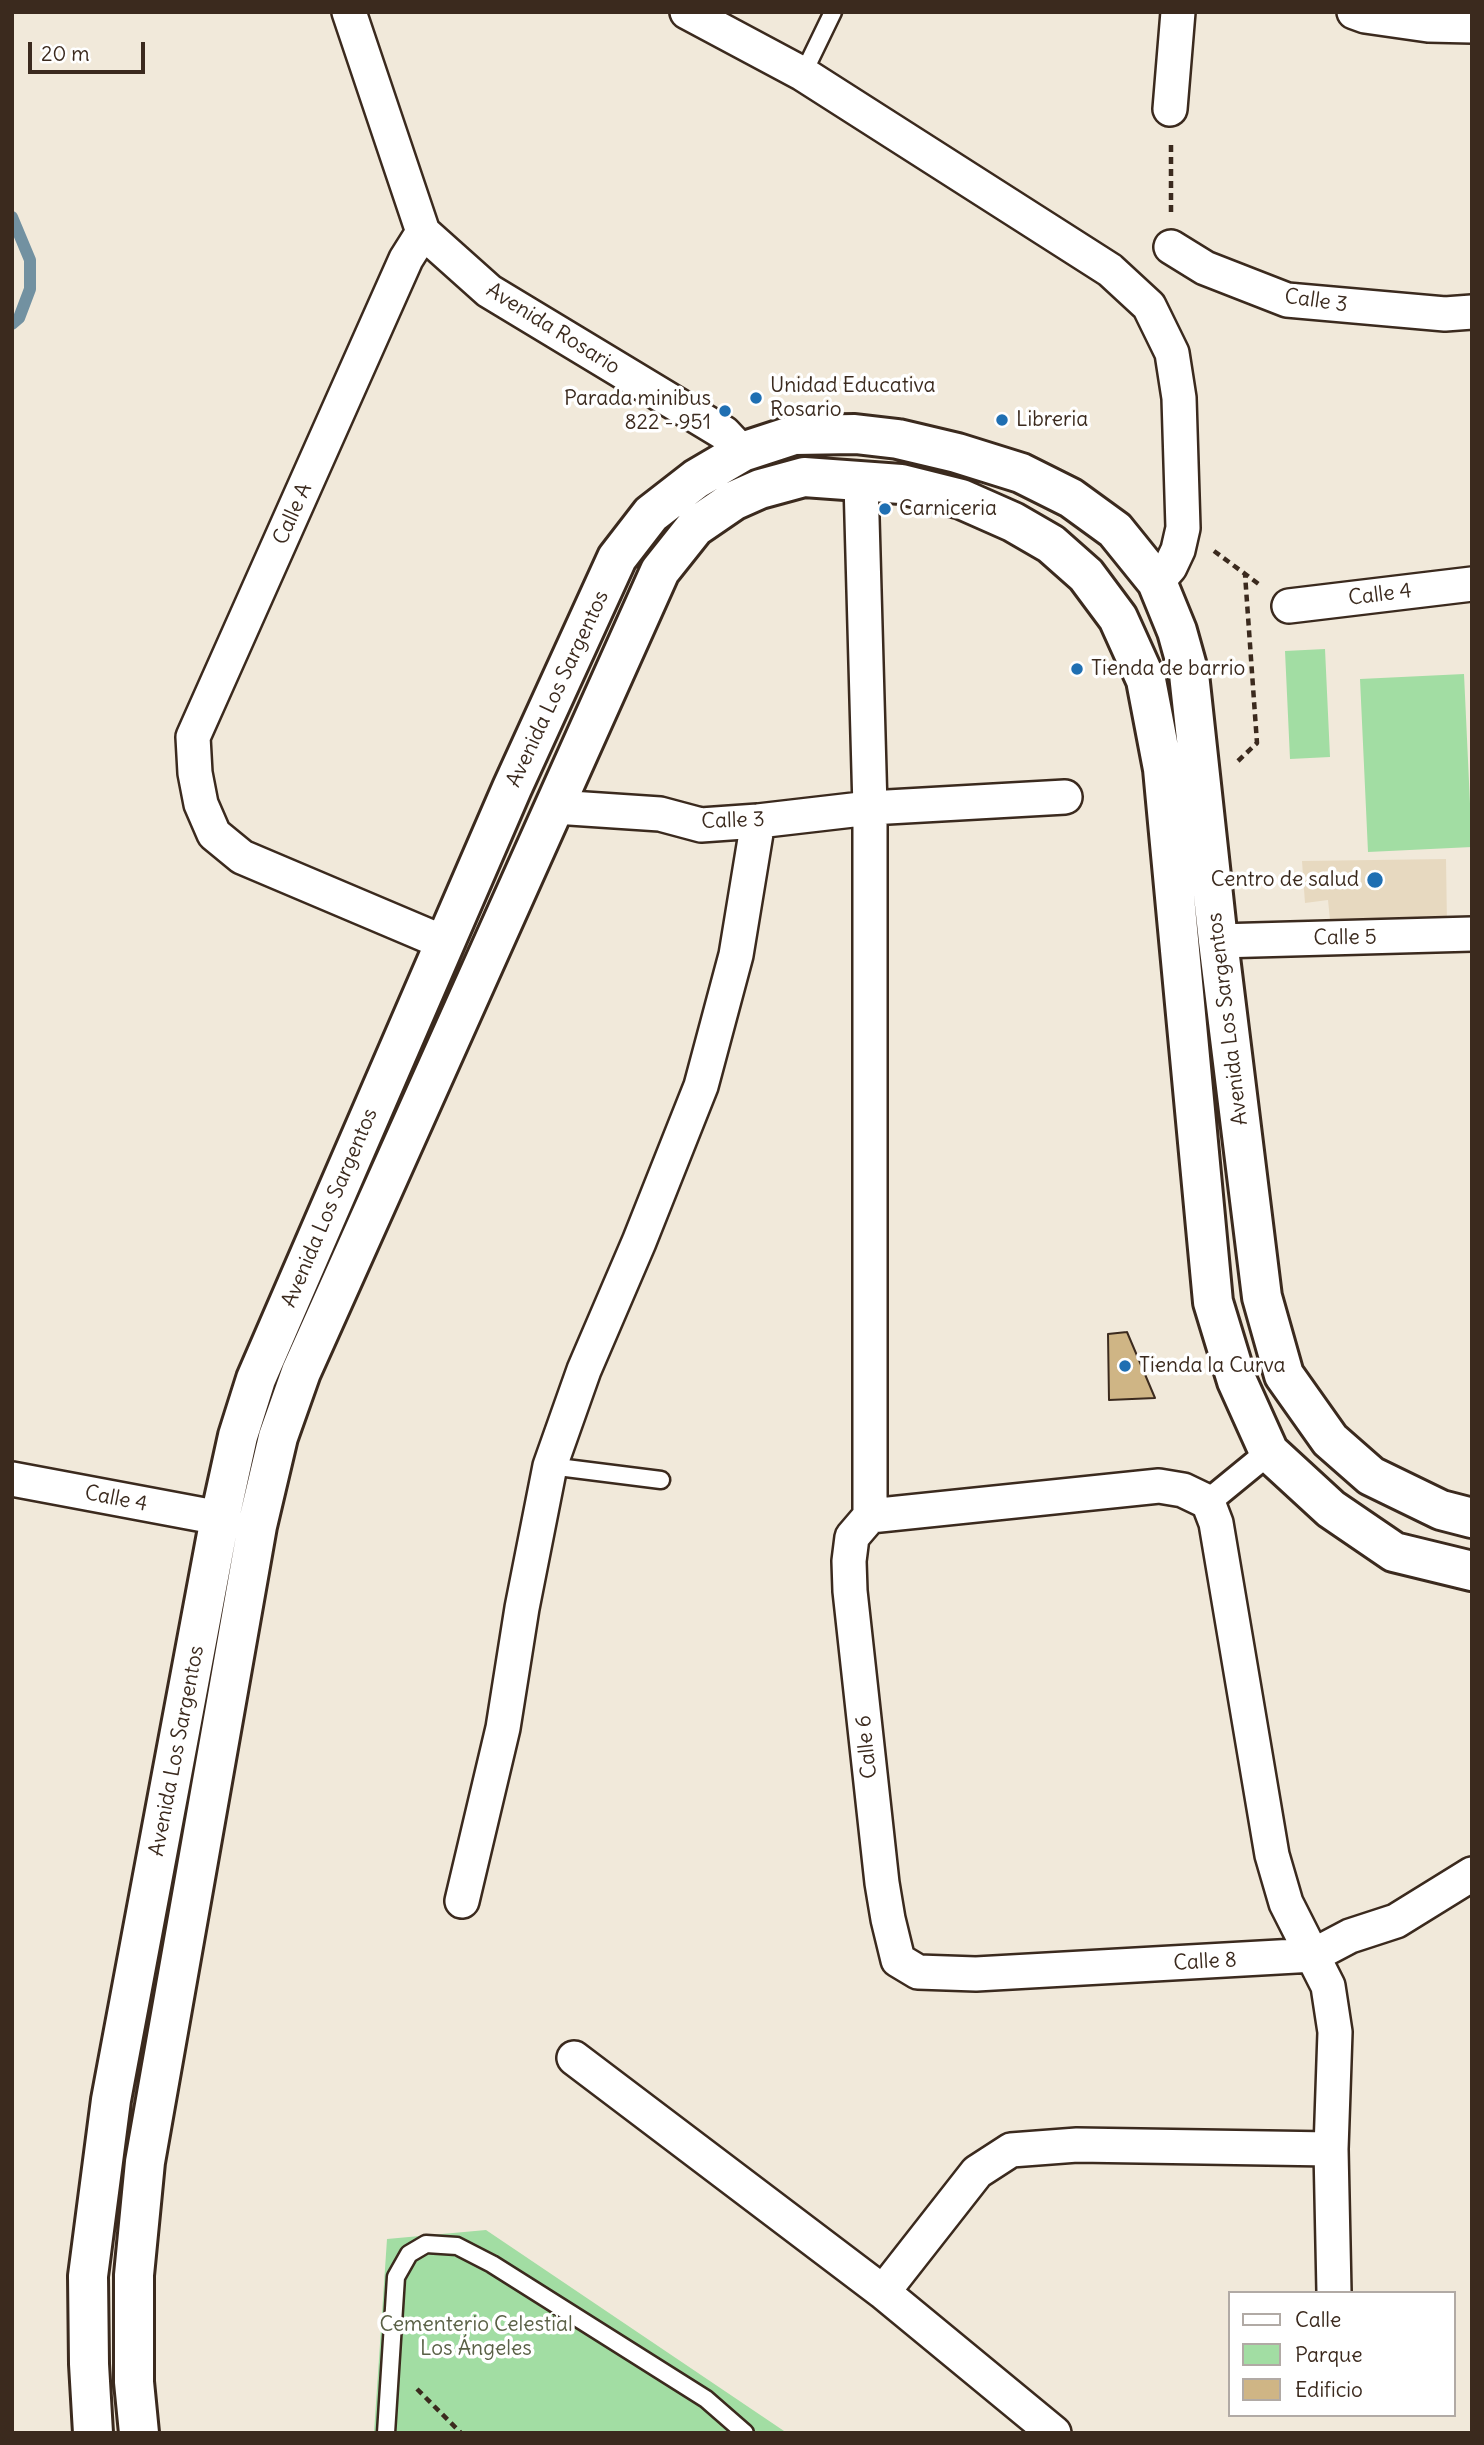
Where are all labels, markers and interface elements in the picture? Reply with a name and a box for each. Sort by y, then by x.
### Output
scale bar [32,28,149,72]
text: 20 m [41,40,90,67]
street label: Avenida Rosario [482,278,624,380]
street label: Calle 3 [1283,284,1349,318]
place label: Unidad Educativa Rosario [770,373,936,423]
place label: Parada minibus 822 - 951 [564,386,711,436]
marker: Unidad Educativa Rosario [748,390,764,406]
marker: Parada minibus 822 - 951 [717,403,733,419]
place label: Libreria [1016,407,1088,433]
marker: Libreria [994,412,1010,428]
street label: Calle A [268,479,318,549]
place label: Carniceria [899,496,997,522]
marker: Carniceria [877,501,893,517]
street label: Calle 4 [1347,579,1413,611]
street label: Avenida Los Sargentos [501,587,615,791]
place label: Tienda de barrio [1091,656,1245,682]
marker: Tienda de barrio [1069,661,1085,677]
street label: Calle 3 [701,807,765,835]
place label: Centro de salud [1211,867,1359,893]
marker: Centro de salud [1365,870,1385,890]
street label: Avenida Los Sargentos [1202,911,1254,1127]
street label: Calle 5 [1313,925,1377,951]
street label: Avenida Los Sargentos [277,1105,383,1311]
place label: Tienda la Curva [1139,1353,1286,1379]
marker: Tienda la Curva [1117,1358,1133,1374]
street label: Calle 4 [82,1481,150,1517]
street label: Avenida Los Sargentos [144,1644,210,1858]
street label: Calle 6 [851,1714,883,1780]
street label: Calle 8 [1173,1948,1237,1976]
legend [1228,2291,1456,2417]
text: Calle [1295,2306,1341,2333]
park label: Cementerio Celestial Los Ángeles [379,2312,573,2362]
text: Parque [1295,2341,1363,2368]
text: Edificio [1295,2376,1363,2403]

